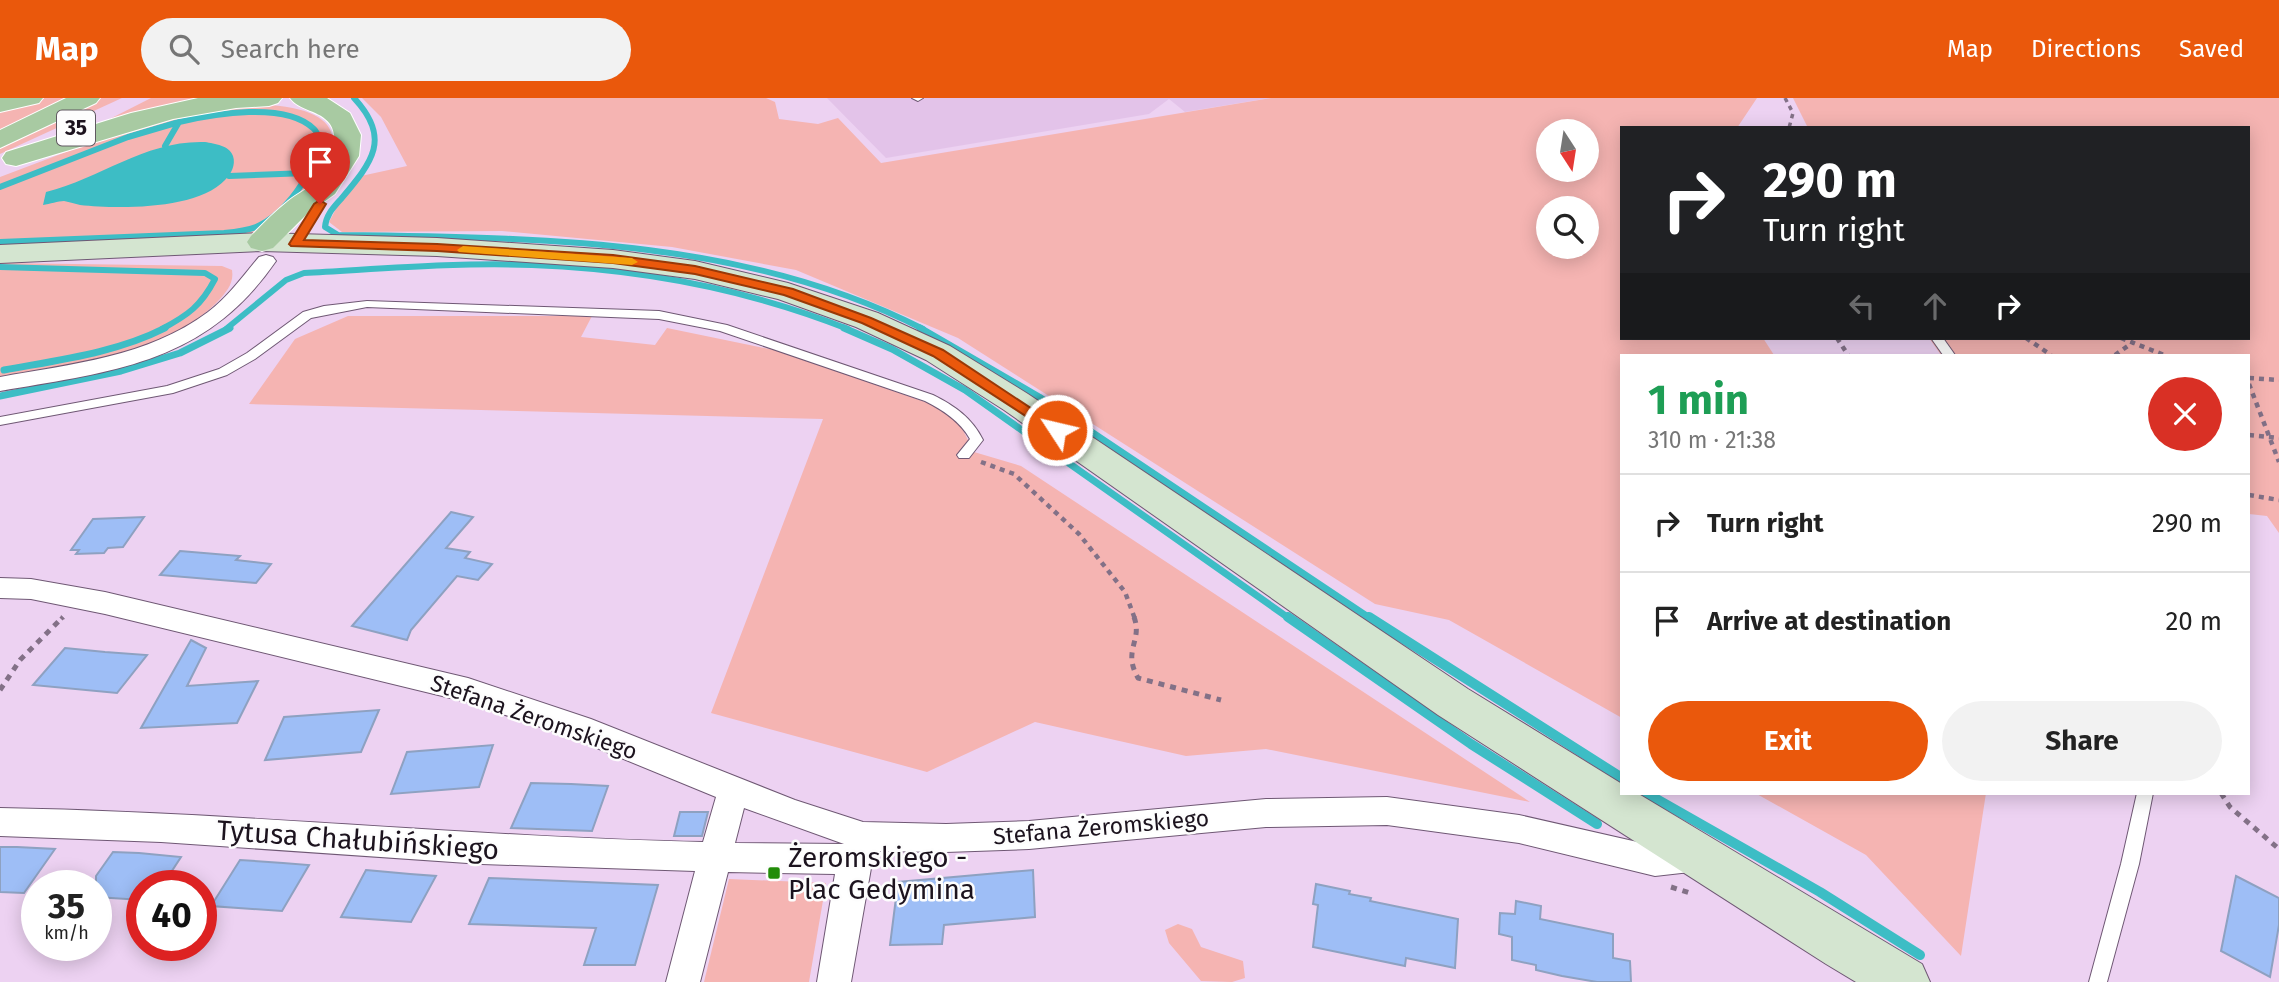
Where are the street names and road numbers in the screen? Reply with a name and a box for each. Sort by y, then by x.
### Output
road number: 35 [57,110,95,146]
street label: Stefana Żeromskiego [427,668,641,766]
street label: Stefana Żeromskiego [992,804,1210,850]
street label: Tytusa Chałubińskiego [216,814,500,866]

